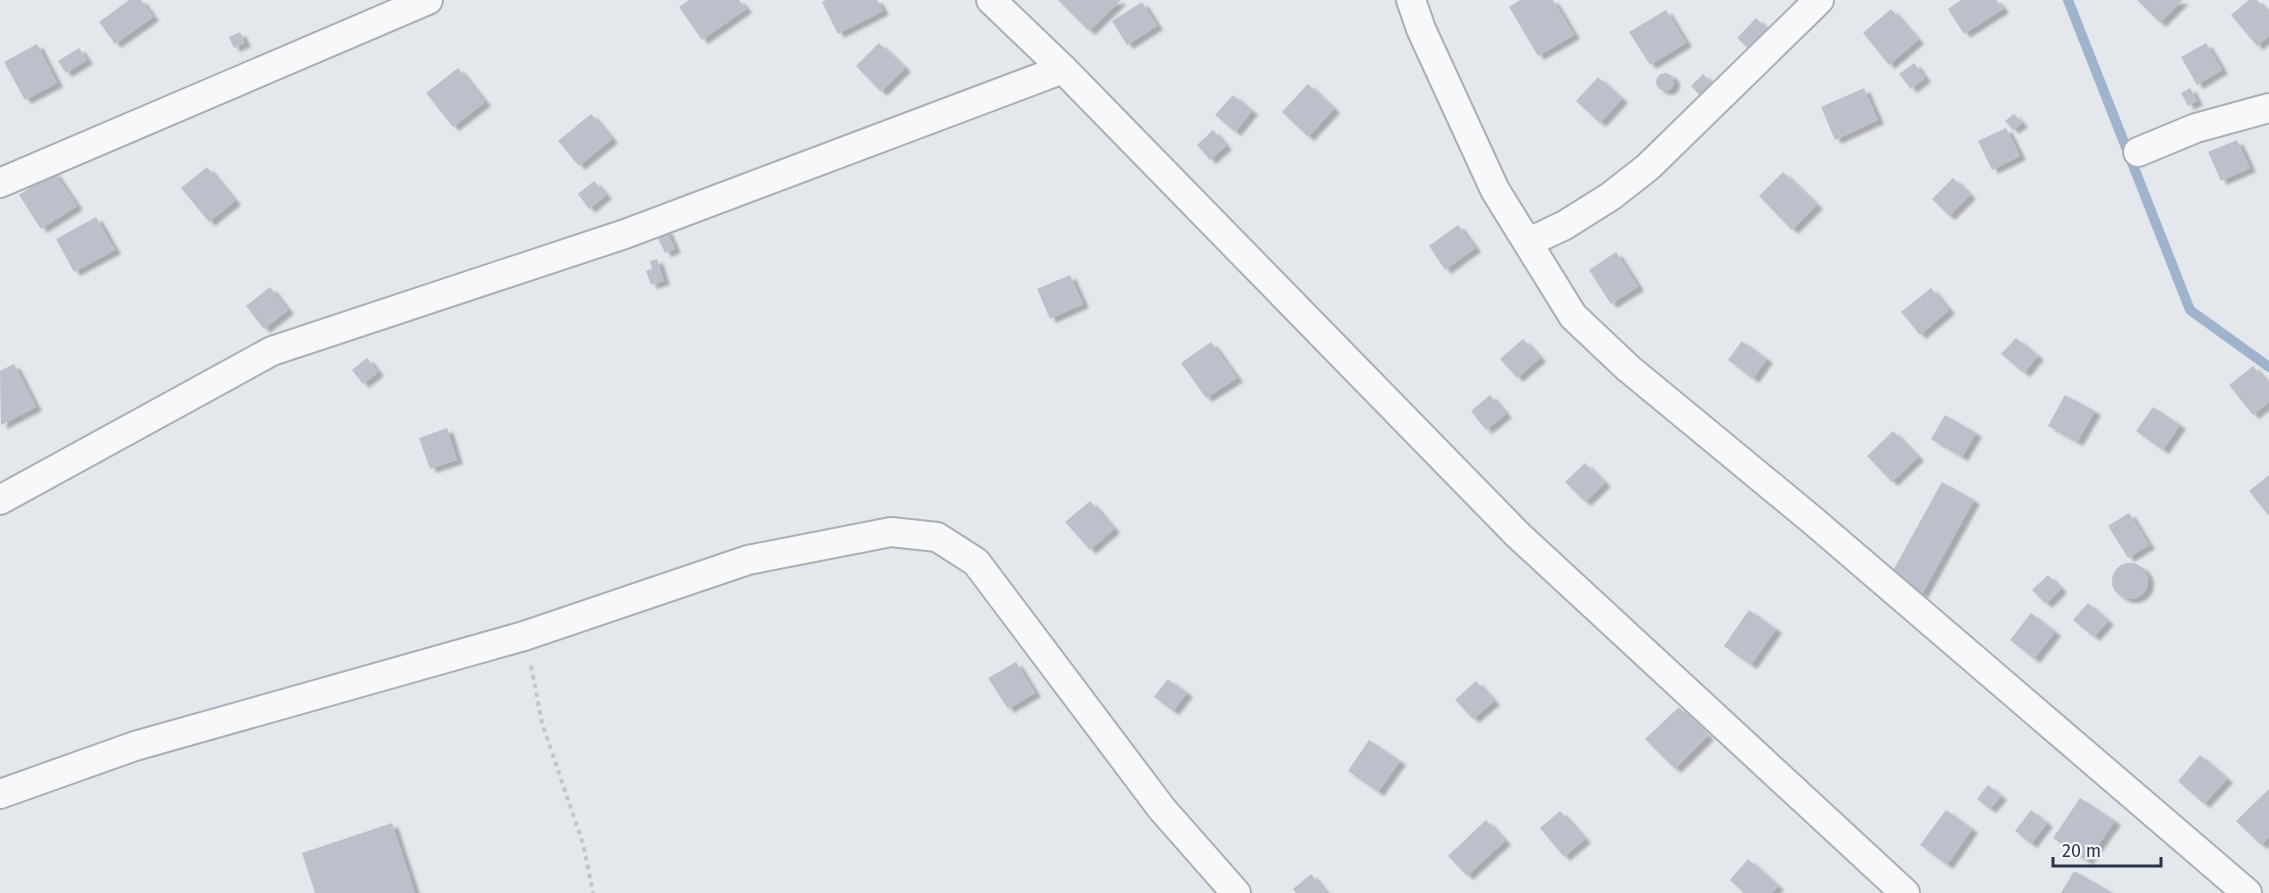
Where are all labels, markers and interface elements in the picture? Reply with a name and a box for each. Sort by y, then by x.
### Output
scale bar [2053,830,2161,868]
text: 20 m [2062,840,2101,862]

